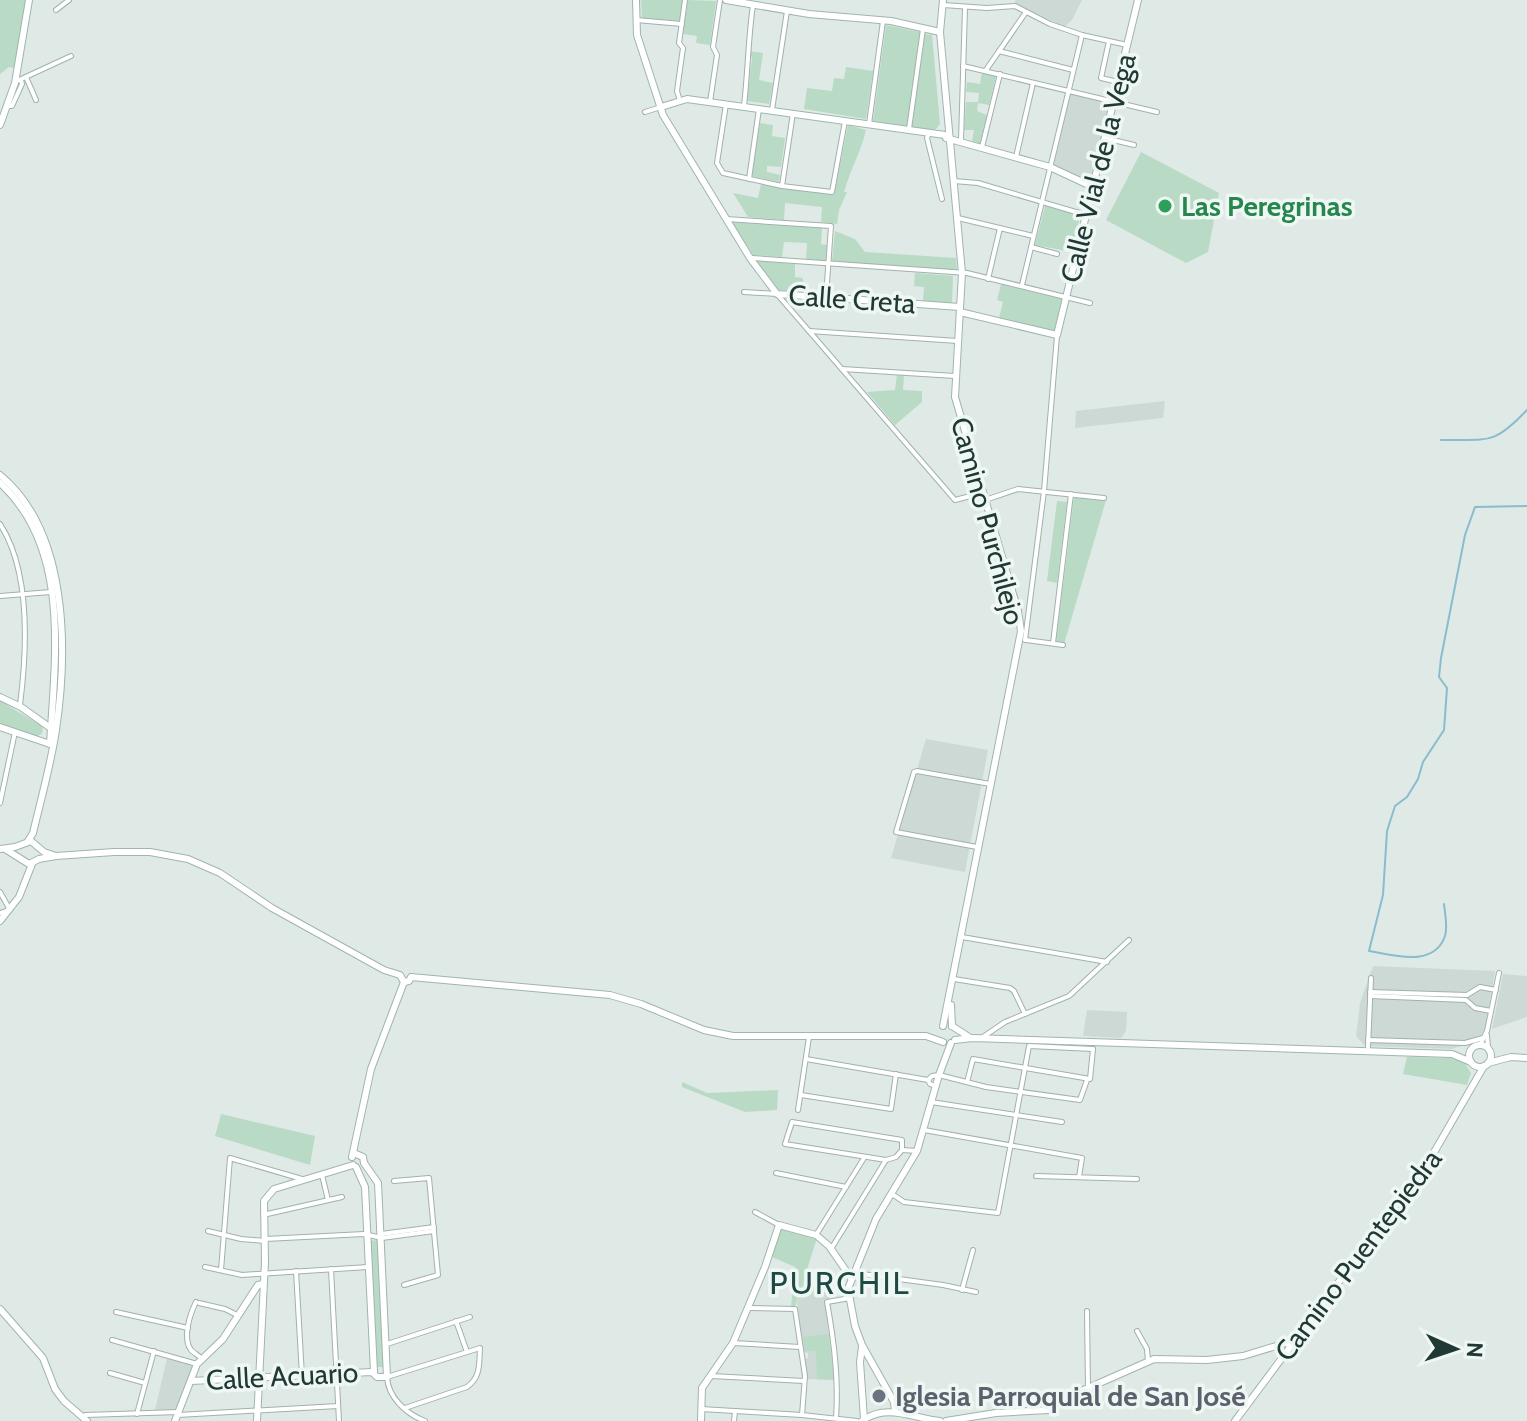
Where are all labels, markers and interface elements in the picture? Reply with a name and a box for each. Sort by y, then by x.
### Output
street label: Calle Vial de la Vega [1053,50,1143,286]
place label: Las Peregrinas [1181,189,1353,223]
marker: Las Peregrinas [1156,197,1174,215]
street label: Calle Creta [787,278,917,320]
street label: Camino Purchilejo [944,413,1032,629]
street label: Camino Puentepiedra [1267,1142,1449,1367]
district label: PURCHIL [769,1263,911,1302]
north arrow [1415,1309,1495,1389]
text: N [1461,1342,1488,1358]
street label: Calle Acuario [205,1355,359,1397]
place label: Iglesia Parroquial de San José [895,1379,1246,1413]
marker: Iglesia Parroquial de San José [870,1387,888,1405]

